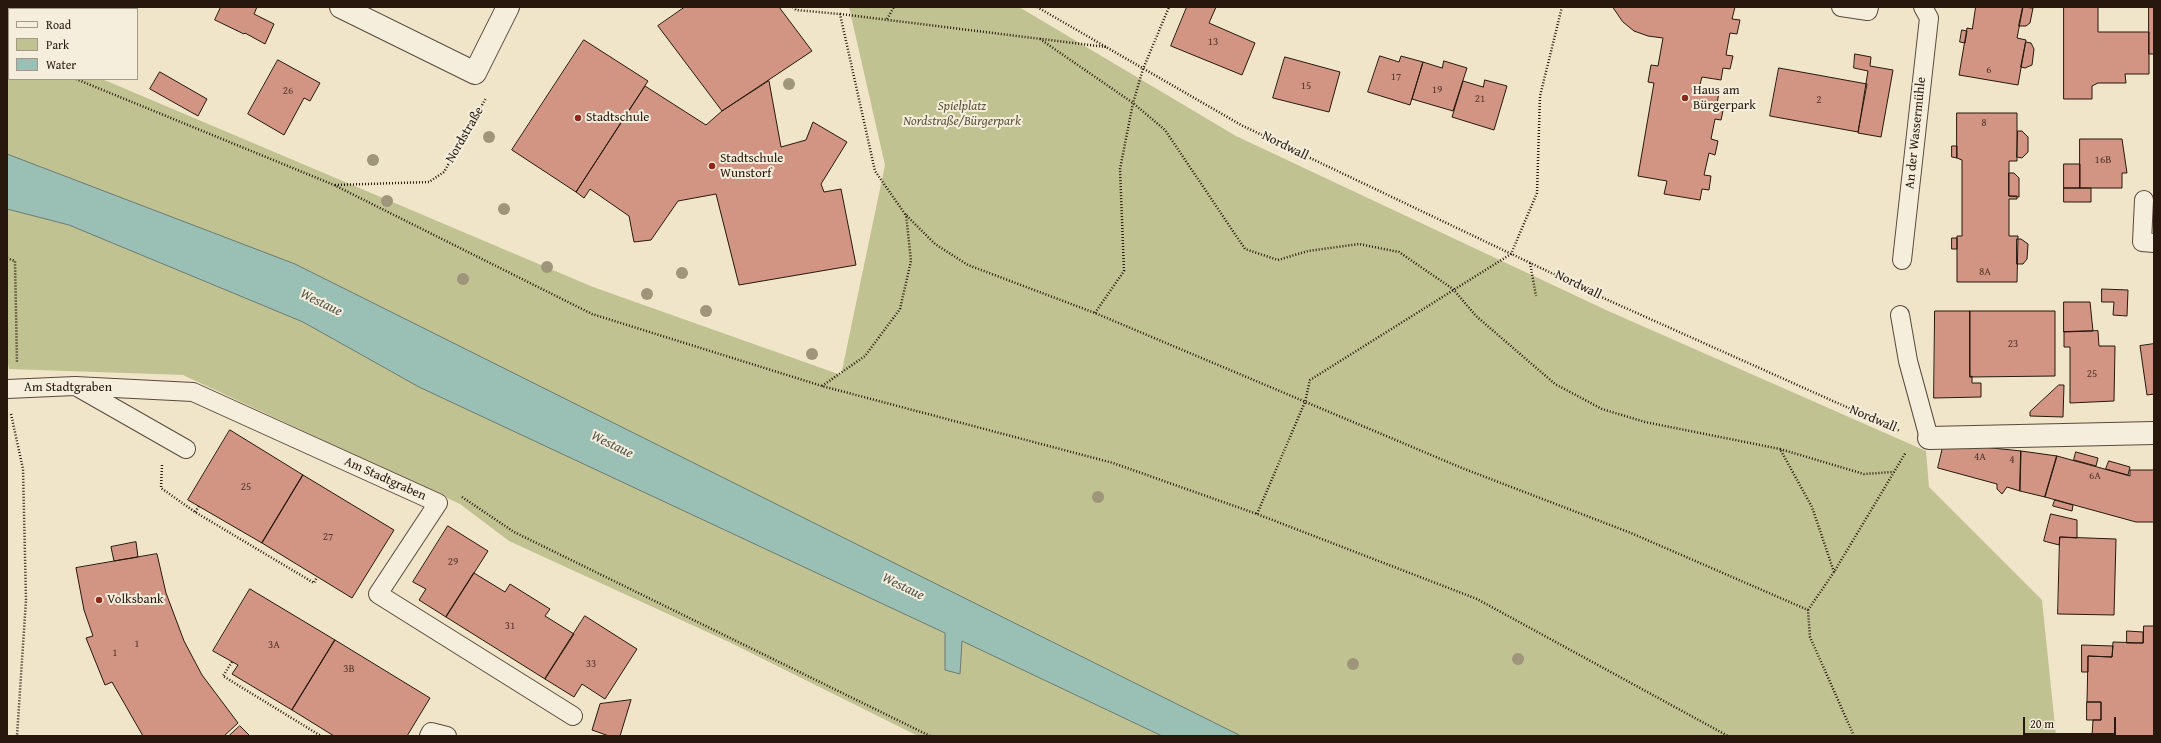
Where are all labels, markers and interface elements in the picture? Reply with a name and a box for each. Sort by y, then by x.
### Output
legend [8,8,138,80]
text: Road [46,16,71,33]
house number: 13 [1208,35,1218,49]
text: Park [46,36,69,53]
text: Water [46,56,76,73]
house number: 6 [1986,63,1992,77]
house number: 17 [1391,70,1401,84]
street label: An der Wassermühle [1902,76,1930,190]
house number: 15 [1301,79,1311,93]
house number: 19 [1432,83,1442,97]
place label: Haus am Bürgerpark [1693,83,1756,114]
house number: 26 [283,84,293,98]
house number: 21 [1475,92,1485,106]
marker: Haus am Bürgerpark [1680,93,1690,103]
house number: 2 [1816,93,1822,107]
park label: Spielplatz Nordstraße/Bürgerpark [903,99,1021,130]
street label: Nordstraße [443,104,487,166]
place label: Stadtschule [586,110,649,126]
marker: Stadtschule [573,113,583,123]
house number: 8 [1981,116,1987,130]
street label: Nordwall [1259,128,1311,164]
place label: Stadtschule Wunstorf [720,151,783,182]
house number: 16B [2095,153,2111,167]
marker: Stadtschule Wunstorf [707,161,717,171]
house number: 8A [1979,265,1991,279]
street label: Nordwall [1552,267,1604,303]
water label: Westaue [297,286,345,320]
house number: 23 [2008,337,2018,351]
house number: 25 [2087,367,2097,381]
street label: Am Stadtgraben [24,380,112,396]
street label: Nordwall [1847,402,1899,436]
water label: Westaue [588,428,636,462]
house number: 4A [1974,450,1986,464]
house number: 4 [2009,453,2015,467]
street label: Am Stadtgraben [342,454,428,504]
house number: 6A [2089,469,2101,483]
house number: 25 [241,480,251,494]
house number: 27 [323,530,333,544]
house number: 29 [448,555,458,569]
water label: Westaue [879,570,927,604]
place label: Volksbank [107,592,164,608]
marker: Volksbank [94,595,104,605]
house number: 31 [505,619,515,633]
house number: 1 [134,637,140,651]
house number: 3A [268,638,280,652]
house number: 1 [112,646,118,660]
house number: 33 [586,657,596,671]
house number: 3B [343,662,355,676]
scale bar [2025,709,2118,735]
text: 20 m [2030,715,2054,732]

